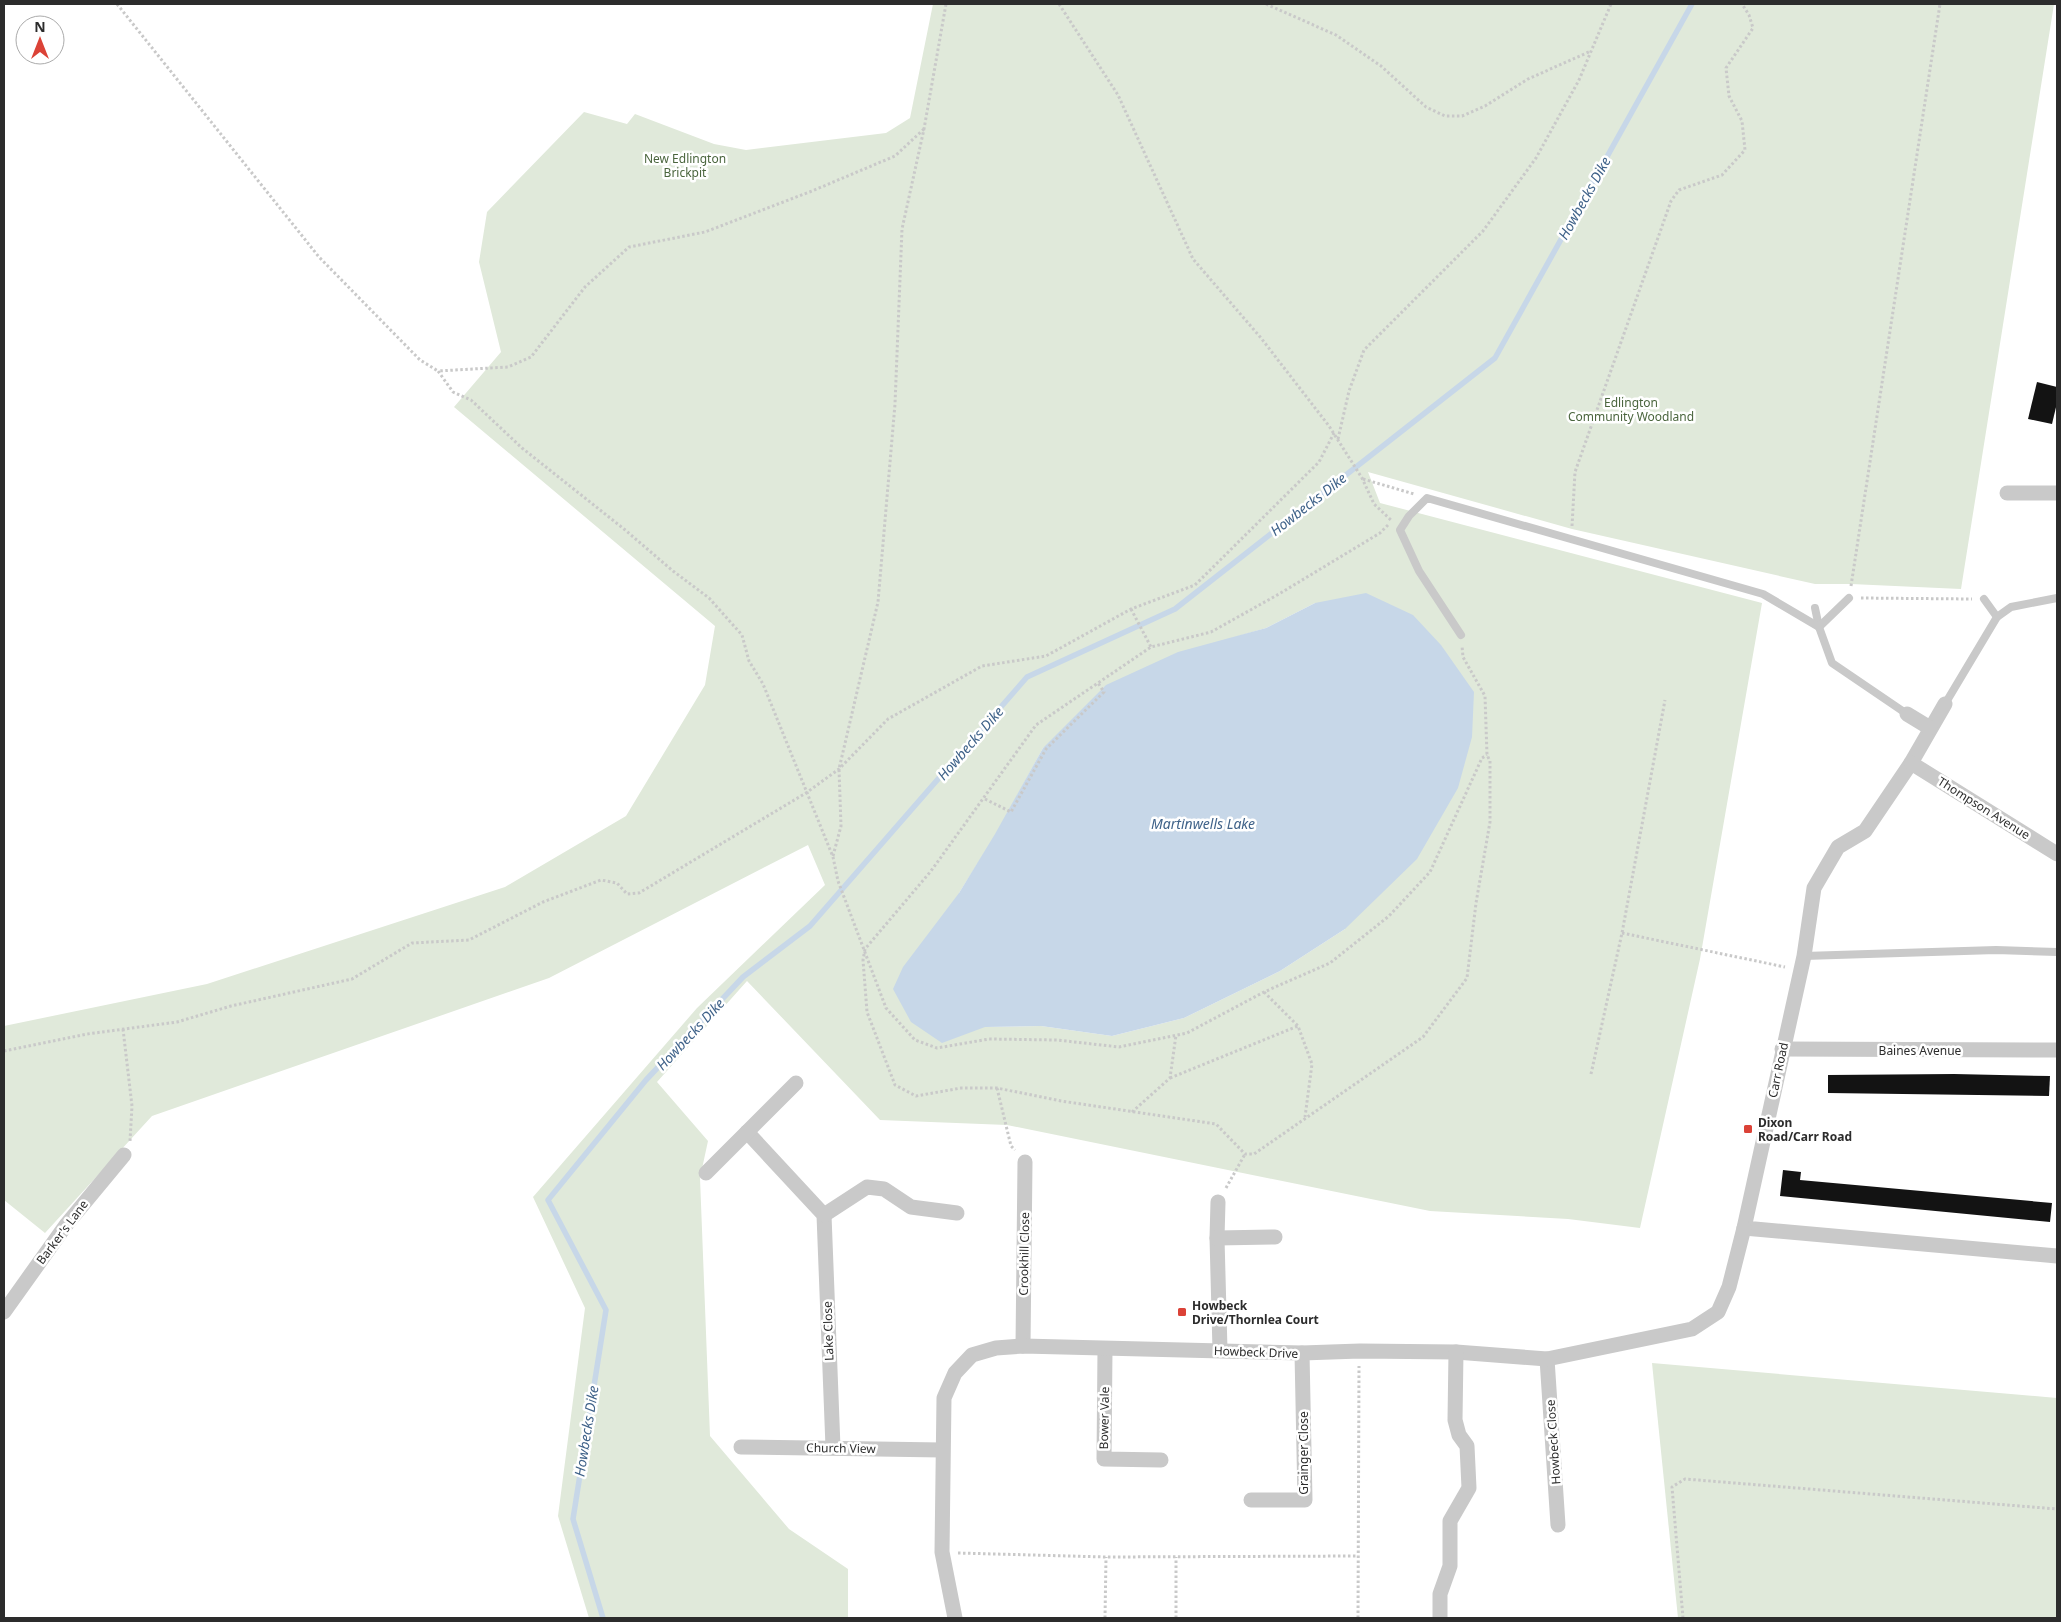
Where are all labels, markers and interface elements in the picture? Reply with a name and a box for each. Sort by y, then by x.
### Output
north arrow [15,15,65,65]
text: N [34,17,46,36]
park label: New Edlington Brickpit [644,150,726,181]
water label: Howbecks Dike [1553,153,1615,243]
park label: Edlington Community Woodland [1568,394,1694,425]
water label: Howbecks Dike [1266,468,1350,540]
water label: Howbecks Dike [933,702,1007,784]
street label: Thompson Avenue [1935,773,2033,843]
water label: Martinwells Lake [1151,814,1255,833]
water label: Howbecks Dike [652,994,728,1074]
street label: Carr Road [1764,1041,1792,1099]
street label: Baines Avenue [1879,1042,1962,1059]
place label: Dixon Road/Carr Road [1758,1114,1852,1145]
marker: Dixon Road/Carr Road [1742,1123,1754,1135]
street label: Barker's Lane [32,1196,92,1268]
street label: Crookhill Close [1015,1212,1033,1296]
place label: Howbeck Drive/Thornlea Court [1192,1297,1319,1328]
street label: Lake Close [818,1301,838,1361]
marker: Howbeck Drive/Thornlea Court [1176,1306,1188,1318]
street label: Howbeck Drive [1213,1342,1299,1362]
water label: Howbecks Dike [569,1384,603,1478]
street label: Bower Vale [1095,1386,1113,1449]
street label: Howbeck Close [1542,1399,1564,1485]
street label: Grainger Close [1295,1411,1312,1495]
street label: Church View [806,1439,877,1457]

